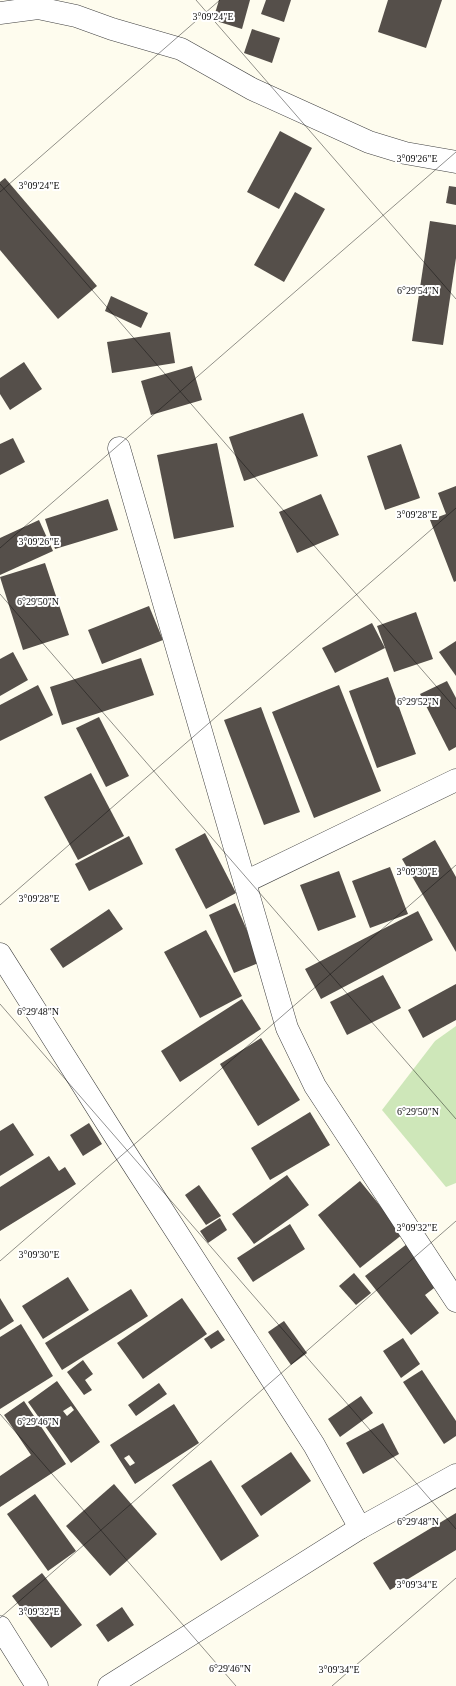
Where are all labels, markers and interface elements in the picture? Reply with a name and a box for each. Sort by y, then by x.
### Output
text: 3°09'24"E [193,11,234,22]
text: 3°09'26"E [397,153,438,164]
text: 3°09'24"E [19,180,60,191]
text: 6°29'54"N [397,285,439,296]
text: 3°09'28"E [397,509,438,520]
text: 3°09'26"E [19,536,60,547]
text: 6°29'50"N [17,596,59,607]
text: 6°29'52"N [397,696,439,707]
text: 3°09'30"E [397,866,438,877]
text: 3°09'28"E [19,893,60,904]
text: 6°29'48"N [17,1006,59,1017]
text: 6°29'50"N [397,1106,439,1117]
text: 3°09'32"E [397,1222,438,1233]
text: 3°09'30"E [19,1249,60,1260]
text: 6°29'46"N [17,1416,59,1427]
text: 6°29'48"N [397,1516,439,1527]
text: 3°09'34"E [397,1579,438,1590]
text: 3°09'32"E [19,1606,60,1617]
text: 6°29'46"N [209,1663,251,1674]
text: 3°09'34"E [319,1664,360,1675]

